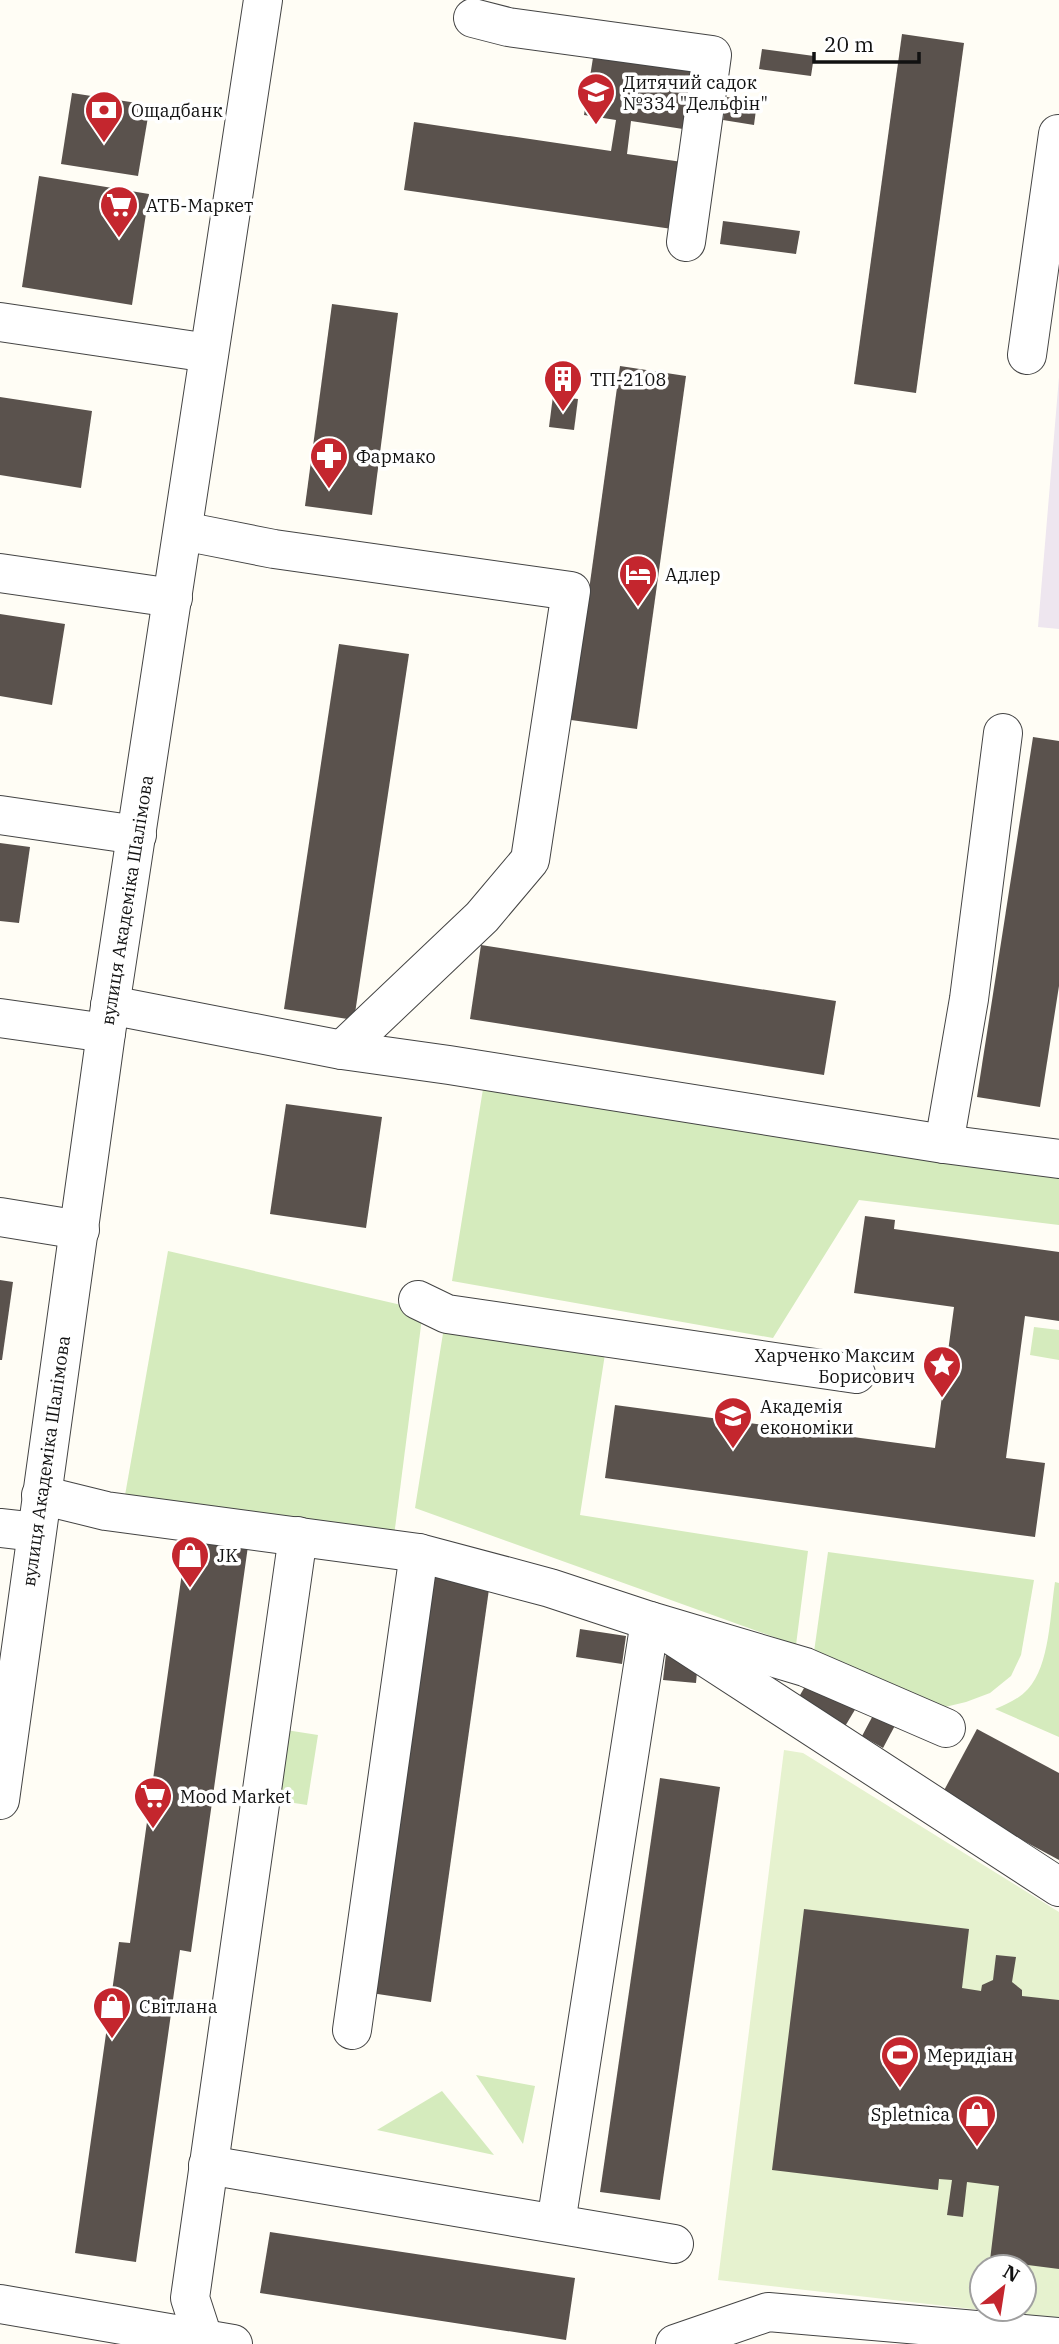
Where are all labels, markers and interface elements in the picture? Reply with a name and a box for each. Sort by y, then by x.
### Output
scale bar [814,21,919,65]
text: 20 m [824,30,874,58]
school or university icon: Дитячий садок №334 "Дельфін" [575,71,617,126]
place label: Дитячий садок №334 "Дельфін" [623,71,768,115]
bank icon: Ощадбанк [83,89,125,144]
place label: Ощадбанк [131,99,223,122]
supermarket icon: АТБ-Маркет [98,184,140,239]
place label: АТБ-Маркет [146,194,253,217]
building icon: ТП-2108 [542,358,584,413]
place label: ТП-2108 [590,368,666,391]
pharmacy icon: Фармако [308,435,350,490]
place label: Фармако [356,445,436,468]
hotel icon: Адлер [617,553,659,608]
place label: Адлер [665,563,721,586]
street label: вулиця Академіка Шалімова [96,773,158,1027]
street label: вулиця Академіка Шалімова [17,1334,75,1588]
place label: Харченко Максим Борисович [755,1344,915,1388]
place icon: Харченко Максим Борисович [921,1344,963,1399]
school or university icon: Академія економіки [712,1395,754,1450]
place label: Академія економіки [760,1395,854,1439]
shop icon: JK [169,1534,211,1589]
place label: JK [217,1544,238,1567]
supermarket icon: Mood Market [132,1775,174,1830]
place label: Mood Market [180,1785,291,1808]
shop icon: Світлана [91,1985,133,2040]
place label: Світлана [139,1995,218,2018]
sports icon: Меридіан [879,2034,921,2089]
place label: Меридіан [927,2044,1014,2067]
shop icon: Spletnica [956,2093,998,2148]
place label: Spletnica [871,2103,950,2126]
north arrow [968,2253,1038,2323]
text: N [999,2259,1024,2287]

